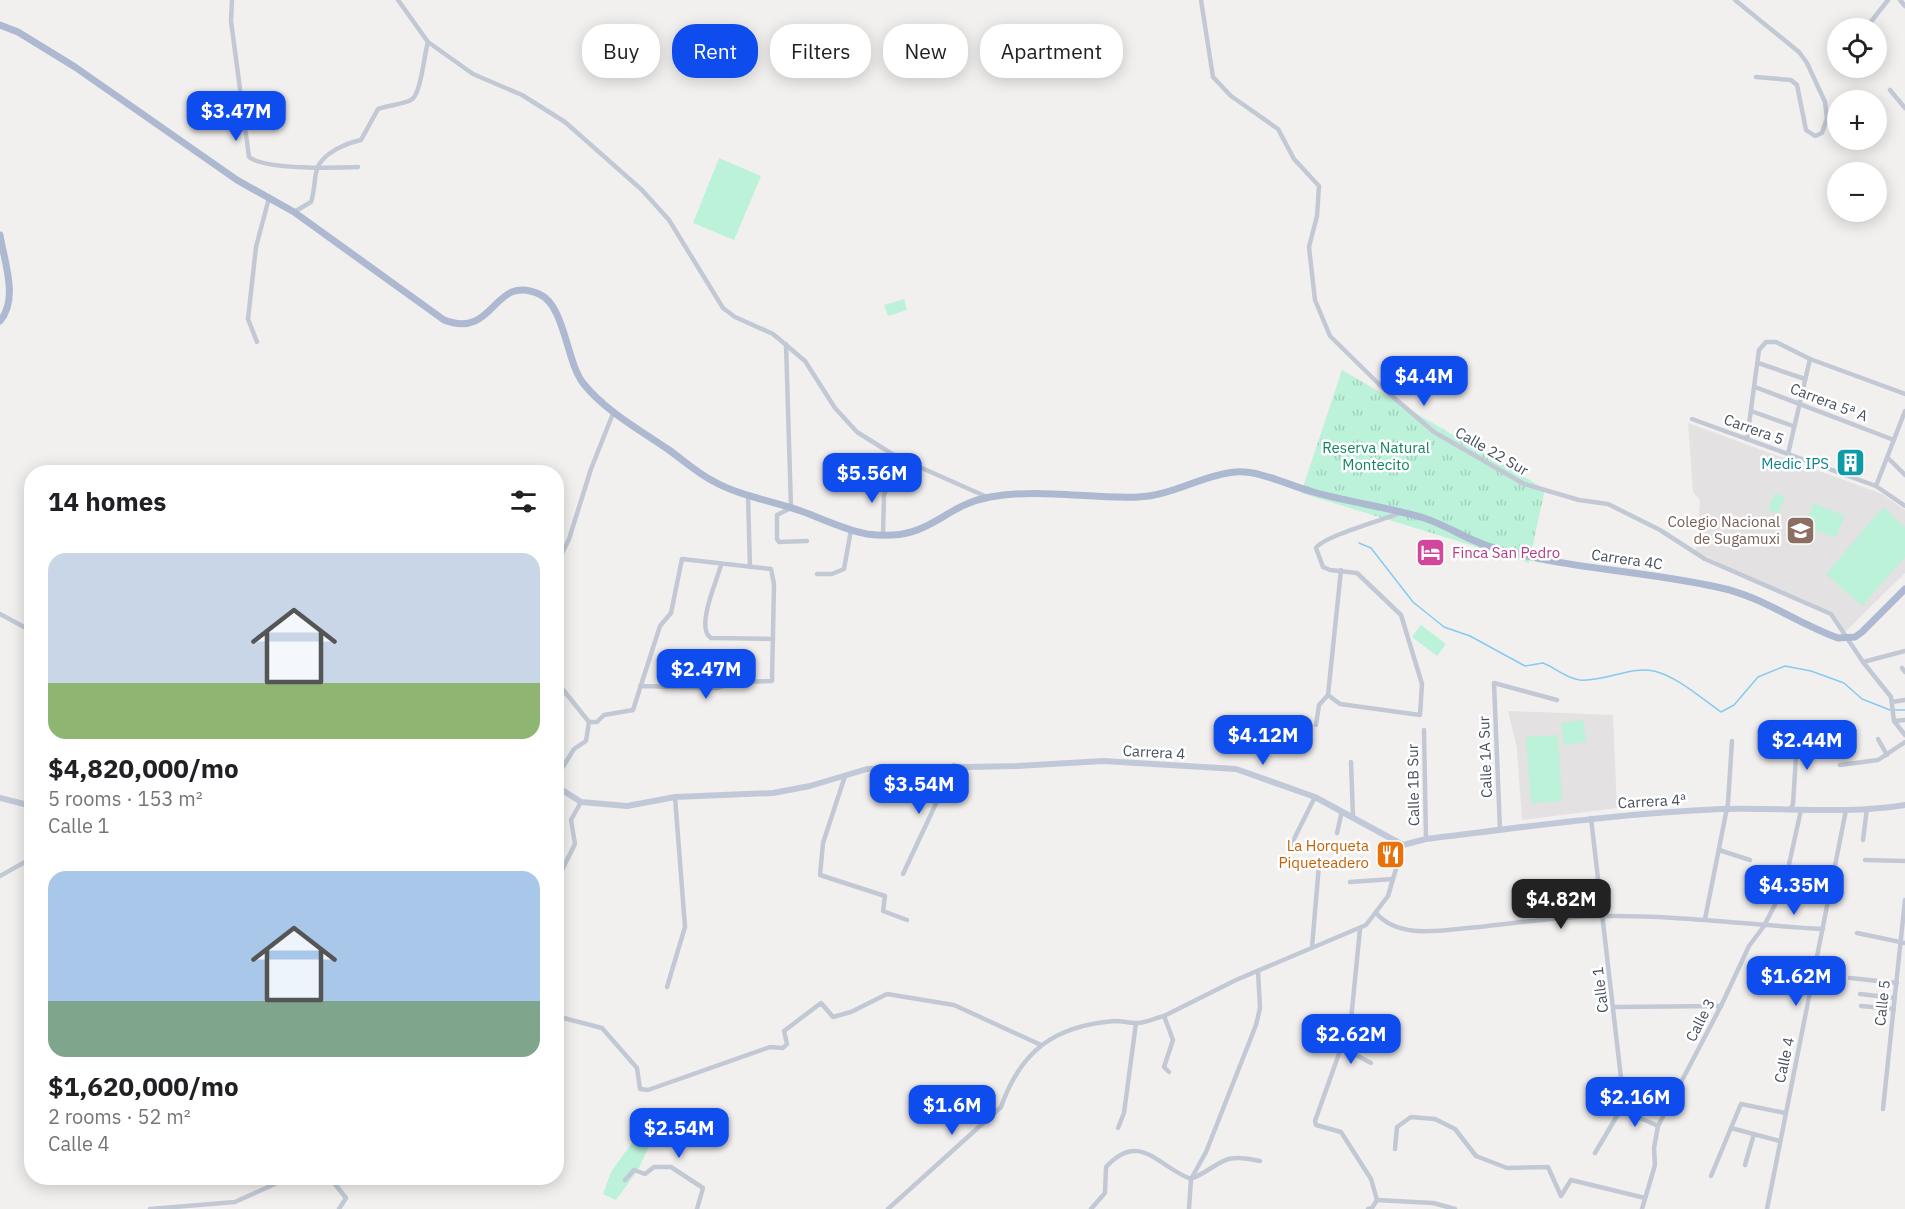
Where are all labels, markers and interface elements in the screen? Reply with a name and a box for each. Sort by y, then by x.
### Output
map controls [1827,18,1887,222]
button: locate [1827,18,1887,78]
chip: Buy [582,24,660,78]
chip: Rent [672,24,758,78]
chip: Filters [770,24,871,78]
chip: New [883,24,968,78]
chip: Apartment [980,24,1123,78]
button: + [1827,90,1887,150]
pin: $3.47M [187,91,285,142]
text: $3.47M [201,97,271,124]
button: − [1827,162,1887,222]
pin: $4.4M [1382,356,1466,407]
text: $4.4M [1395,362,1453,389]
street label: Carrera 5ª A [1787,379,1871,426]
street label: Carrera 5 [1721,409,1787,449]
street label: Calle 22 Sur [1452,422,1532,480]
park label: Reserva Natural Montecito [1322,438,1430,474]
building icon: Medic IPS [1834,447,1866,479]
pin: $5.56M [823,453,921,504]
place label: Medic IPS [1761,454,1829,473]
text: $5.56M [837,459,907,486]
text: 14 homes [48,484,166,518]
icon: filters [507,485,540,518]
place label: Colegio Nacional de Sugamuxi [1667,512,1780,548]
school or university icon: Colegio Nacional de Sugamuxi [1785,514,1817,546]
hotel icon: Finca San Pedro [1415,536,1447,568]
place label: Finca San Pedro [1452,543,1560,562]
street label: Carrera 4C [1590,545,1664,573]
icon: home [240,592,348,700]
pin: $2.47M [657,649,755,700]
text: $2.47M [671,655,741,682]
pin: $4.12M [1214,715,1312,766]
street label: Calle 1A Sur [1474,715,1496,798]
pin: $2.44M [1758,720,1856,771]
text: $4.12M [1228,721,1298,748]
text: $2.44M [1772,726,1842,753]
street label: Carrera 4 [1122,741,1186,763]
street label: Calle 1B Sur [1403,743,1423,826]
text: $4,820,000/mo [48,751,239,785]
pin: $3.54M [870,764,968,815]
text: $3.54M [884,770,954,797]
text: 5 rooms · 153 m² [48,785,203,812]
street label: Carrera 4ª [1617,790,1687,812]
text: Calle 1 [48,812,110,839]
place label: La Horqueta Piqueteadero [1278,836,1369,872]
restaurant icon: La Horqueta Piqueteadero [1374,838,1406,870]
pin: $4.35M [1745,865,1843,916]
text: $4.35M [1759,871,1829,898]
pin: $4.82M [1512,879,1610,930]
text: $4.82M [1526,885,1596,912]
icon: home [240,910,348,1018]
pin: $1.62M [1747,956,1845,1007]
text: $1.62M [1761,962,1831,989]
street label: Calle 1 [1588,966,1612,1014]
street label: Calle 5 [1870,979,1894,1027]
street label: Calle 3 [1681,995,1719,1045]
pin: $2.62M [1302,1014,1400,1065]
text: $2.62M [1316,1020,1386,1047]
street label: Calle 4 [1770,1035,1798,1085]
text: $1,620,000/mo [48,1069,239,1103]
pin: $2.16M [1586,1077,1684,1128]
text: $2.16M [1600,1083,1670,1110]
pin: $1.6M [910,1085,994,1136]
text: $1.6M [923,1091,981,1118]
text: 2 rooms · 52 m² [48,1103,191,1130]
pin: $2.54M [630,1108,728,1159]
text: $2.54M [644,1114,714,1141]
text: Calle 4 [48,1130,110,1157]

